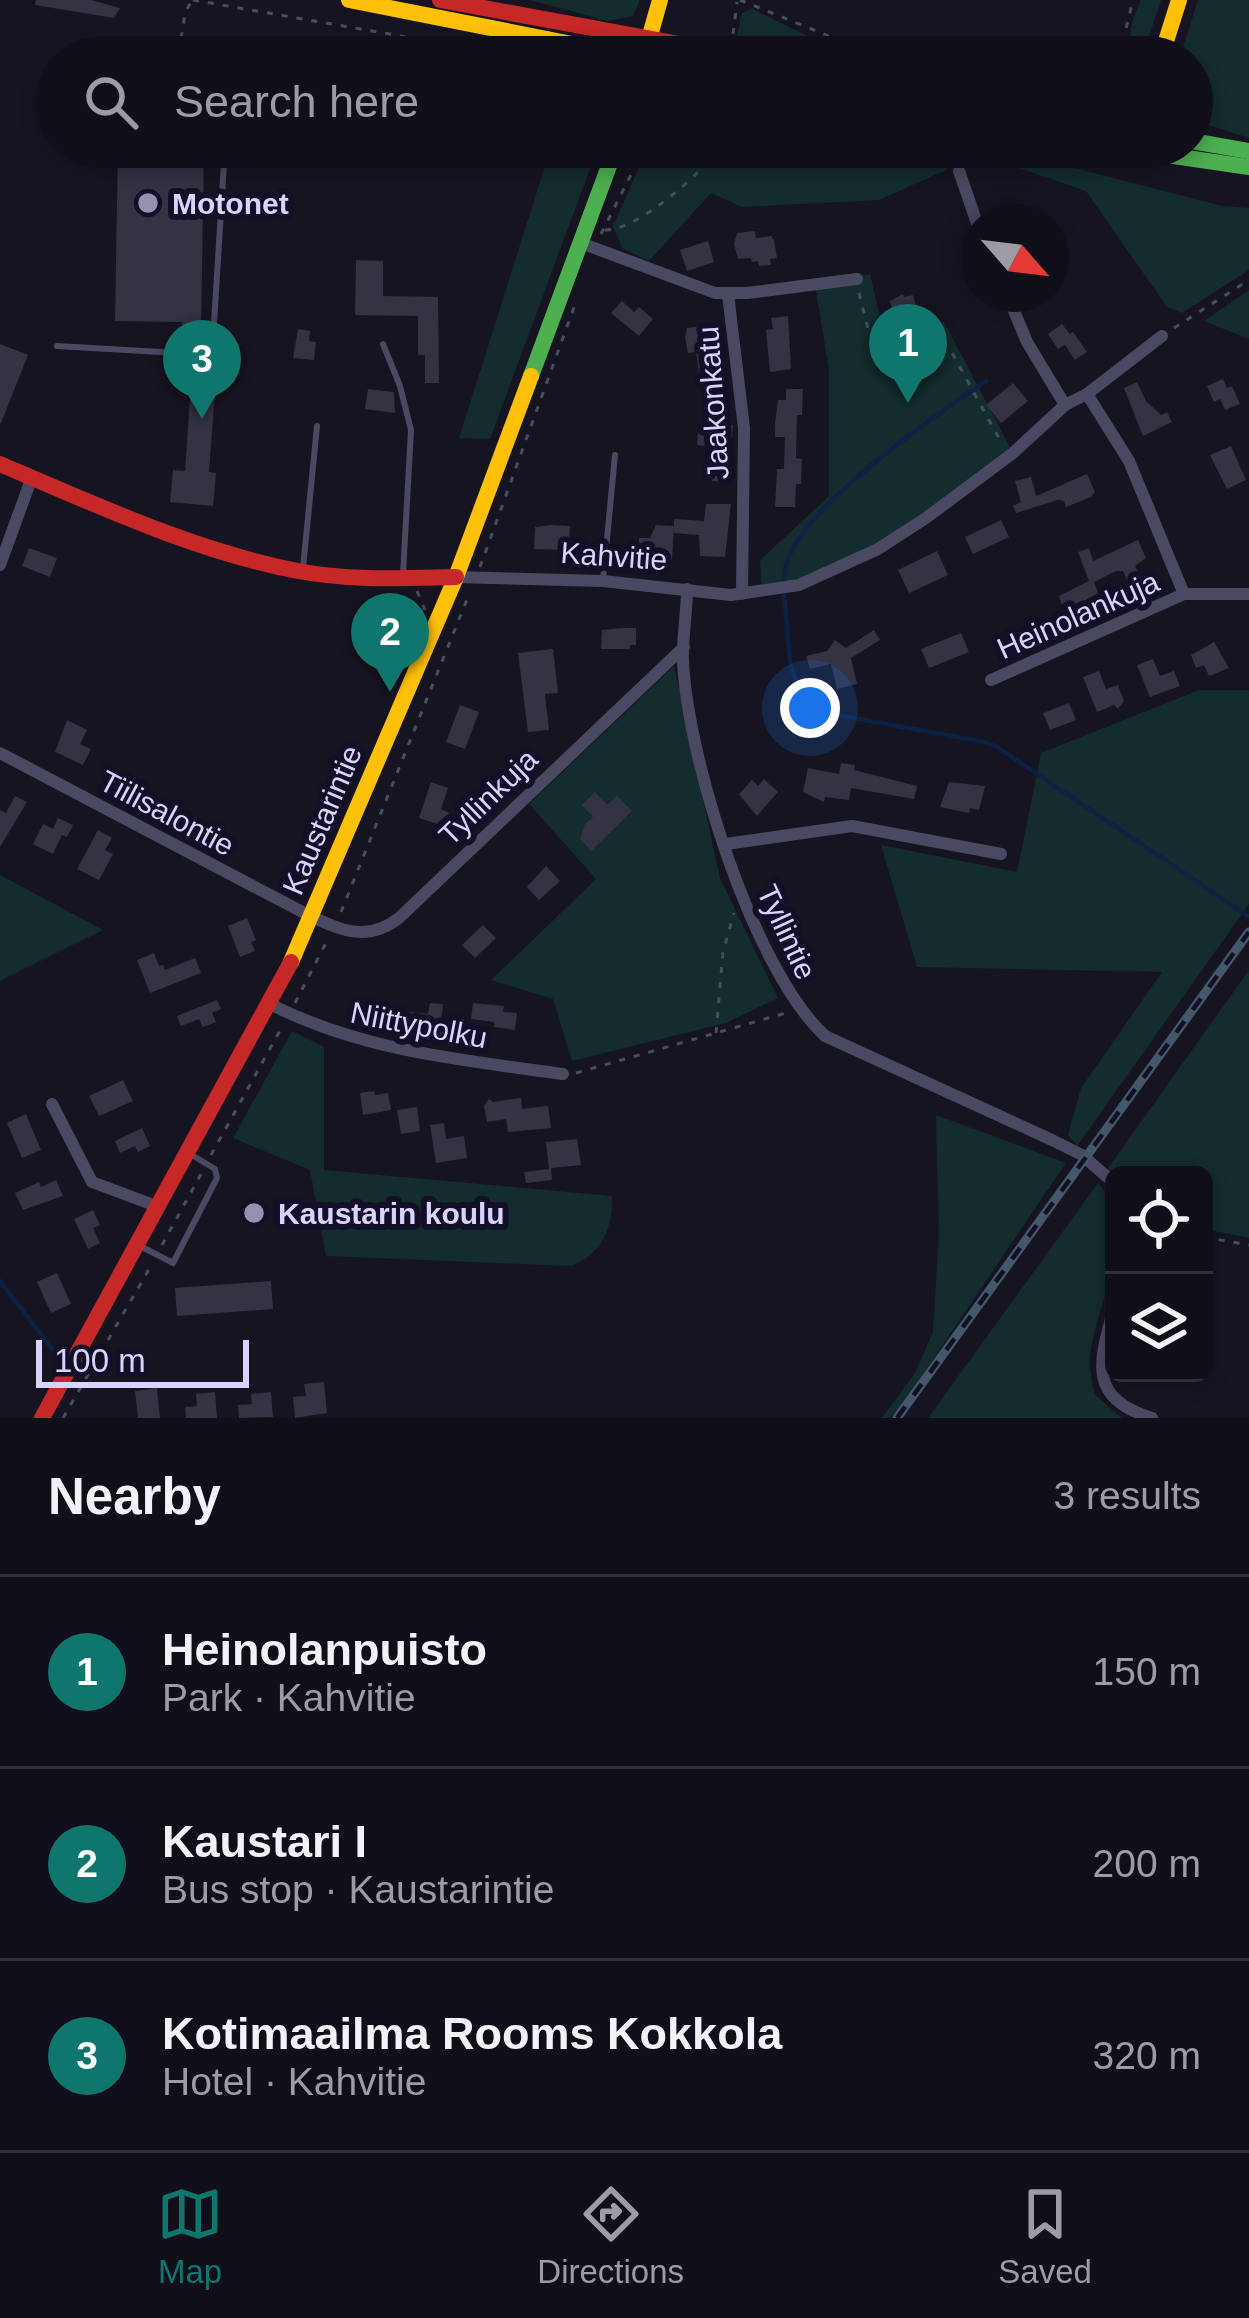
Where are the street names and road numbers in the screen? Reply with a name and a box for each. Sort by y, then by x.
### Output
street label: Jaakonkatu [691,325,735,481]
street label: Kahvitie [560,536,668,576]
street label: Heinolankuja [992,565,1164,665]
street label: Kaustarintie [276,741,368,899]
street label: Tyllinkuja [432,742,544,852]
street label: Tiilisalontie [94,764,240,862]
street label: Tyllintie [751,880,823,984]
street label: Niittypolku [348,996,490,1054]

